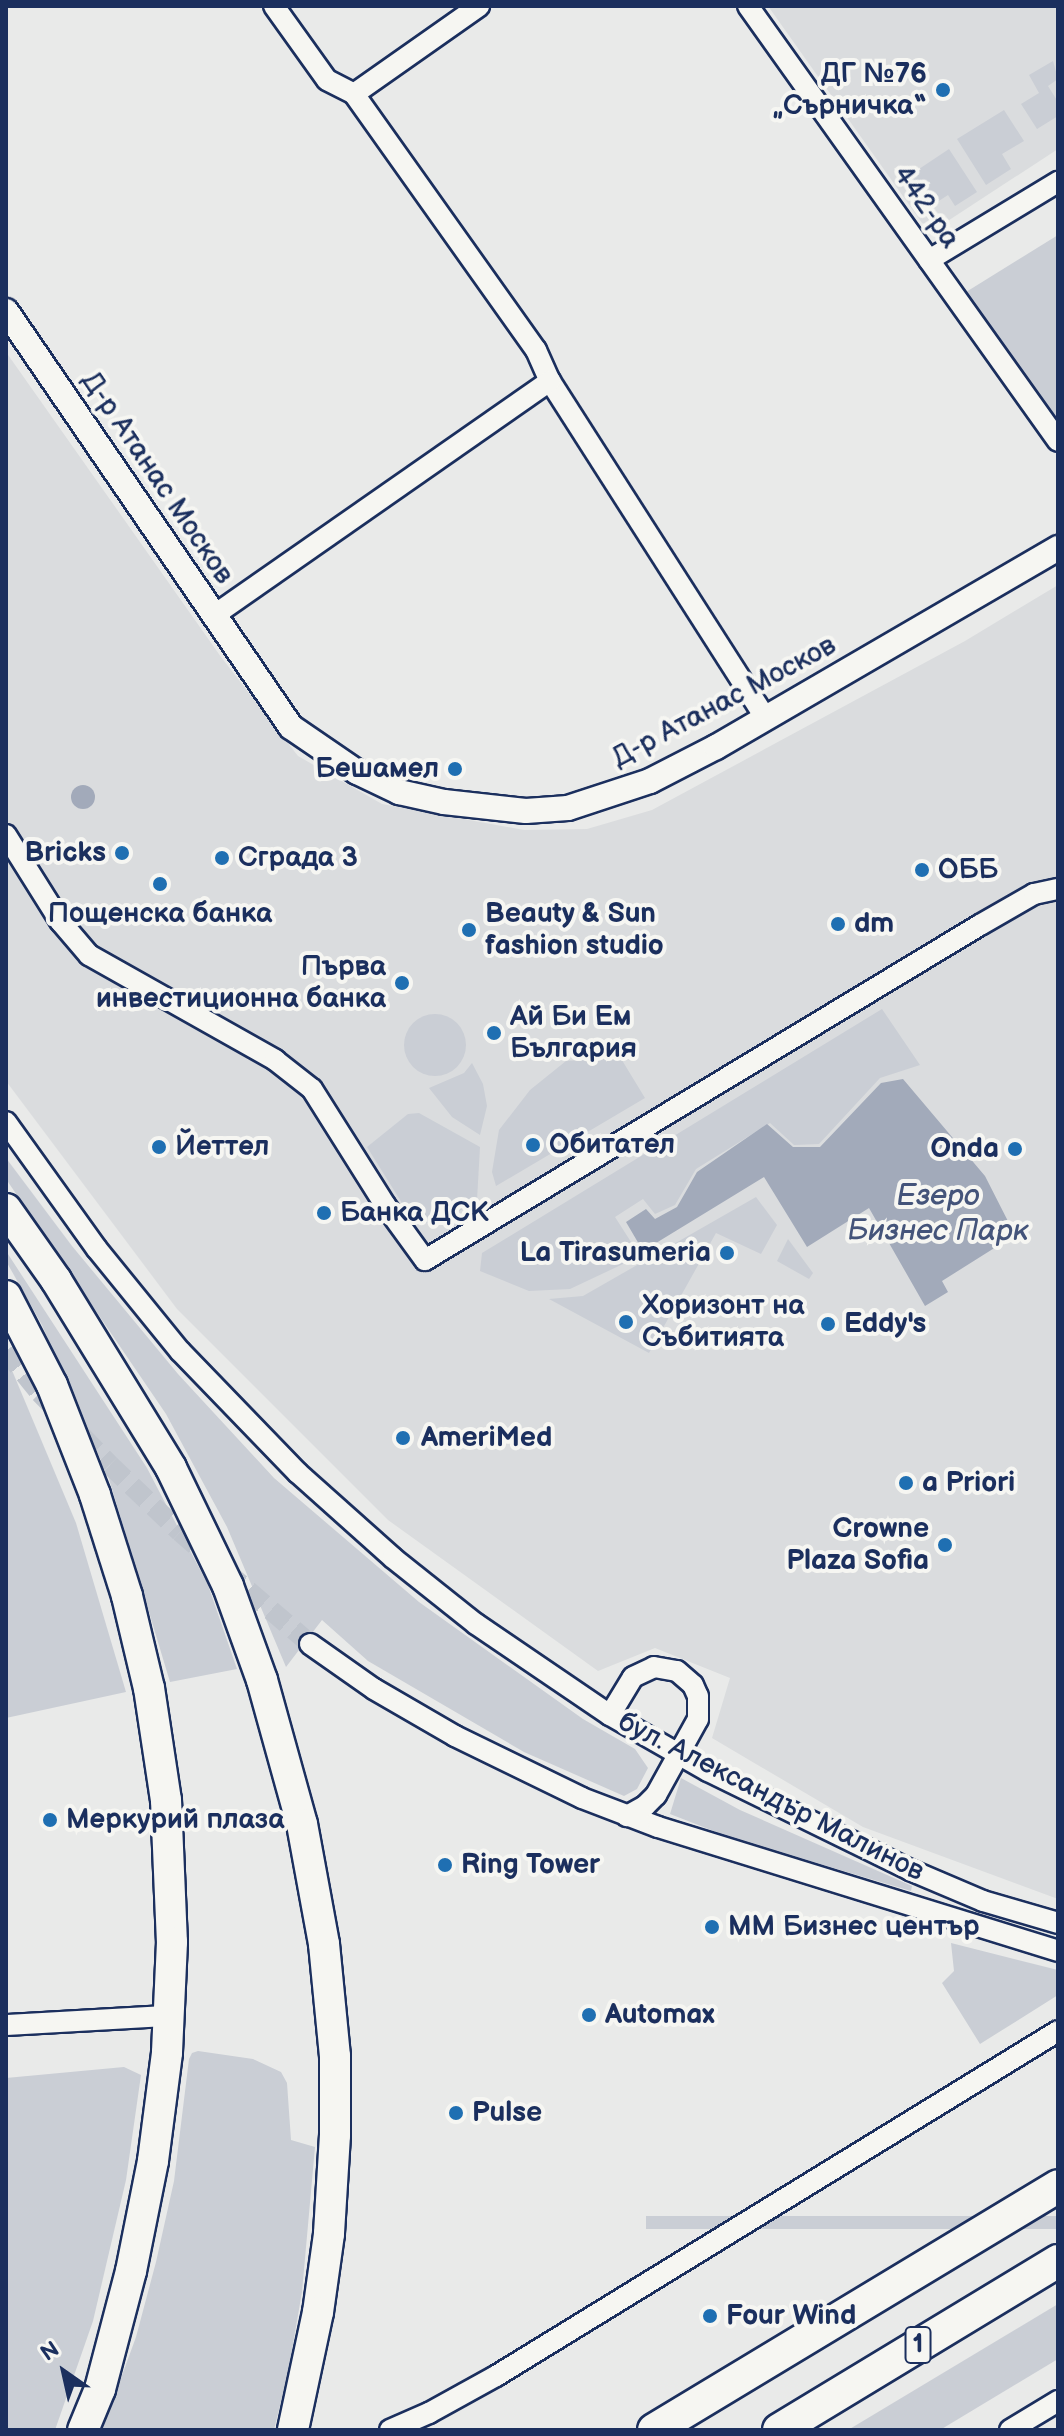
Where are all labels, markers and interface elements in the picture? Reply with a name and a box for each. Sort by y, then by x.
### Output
place label: ДГ №76 „Сърничка“ [773,57,927,123]
marker: ДГ №76 „Сърничка“ [934,81,952,99]
street label: 442-ра [885,159,967,255]
street label: Д-р Атанас Москов [74,366,240,590]
street label: Д-р Атанас Москов [606,629,842,775]
place label: Бешамел [315,752,439,786]
marker: Бешамел [446,760,464,778]
place label: Bricks [24,836,106,870]
place label: Сграда 3 [238,841,358,875]
marker: Bricks [113,844,131,862]
marker: Сграда 3 [213,849,231,867]
place label: ОББ [938,853,998,887]
marker: ОББ [913,861,931,879]
marker: Пощенска банка [151,875,169,893]
place label: Пощенска банка [48,897,272,931]
place label: Beauty & Sun fashion studio [485,897,664,963]
place label: dm [854,907,894,941]
marker: dm [829,915,847,933]
marker: Beauty & Sun fashion studio [460,921,478,939]
place label: Първа инвестиционна банка [96,950,386,1016]
marker: Първа инвестиционна банка [393,974,411,992]
place label: Ай Би Ем България [510,1000,637,1066]
marker: Ай Би Ем България [485,1024,503,1042]
place label: Обитател [549,1128,675,1162]
place label: Йеттел [175,1130,269,1164]
place label: Onda [930,1132,999,1166]
marker: Обитател [524,1136,542,1154]
marker: Йеттел [150,1138,168,1156]
marker: Onda [1006,1140,1024,1158]
water label: Езеро Бизнес Парк [847,1178,1029,1248]
place label: Банка ДСК [340,1196,489,1230]
marker: Банка ДСК [315,1204,333,1222]
place label: La Tirasumeria [520,1236,711,1270]
marker: La Tirasumeria [718,1244,736,1262]
place label: Хоризонт на Събитията [642,1289,805,1355]
place label: Eddy's [844,1307,926,1341]
marker: Хоризонт на Събитията [617,1313,635,1331]
marker: Eddy's [819,1315,837,1333]
place label: AmeriMed [421,1421,552,1455]
marker: AmeriMed [392,1427,414,1449]
place label: a Priori [922,1466,1015,1500]
marker: a Priori [897,1474,915,1492]
place label: Crowne Plaza Sofia [787,1512,929,1578]
marker: Crowne Plaza Sofia [936,1536,954,1554]
street label: бул. Александър Малинов [612,1705,930,1889]
place label: Меркурий плаза [66,1803,284,1837]
marker: Меркурий плаза [41,1811,59,1829]
place label: Ring Tower [461,1848,600,1882]
marker: Ring Tower [436,1856,454,1874]
place label: ММ Бизнес център [728,1910,980,1944]
marker: ММ Бизнес център [703,1918,721,1936]
place label: Automax [605,1998,715,2032]
marker: Automax [580,2006,598,2024]
place label: Pulse [472,2096,542,2130]
marker: Pulse [447,2104,465,2122]
place label: Four Wind [726,2299,856,2333]
marker: Four Wind [701,2307,719,2325]
road number: 1 [904,2323,932,2367]
north arrow [24,2332,104,2412]
text: N [36,2336,65,2368]

